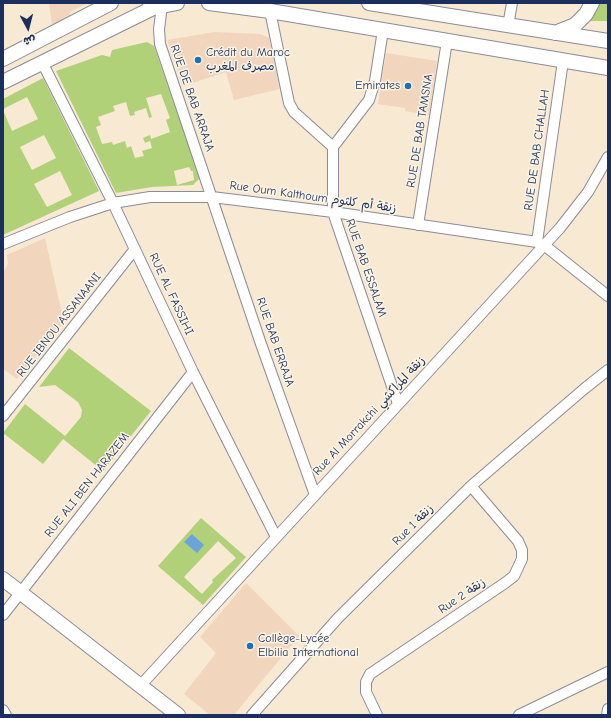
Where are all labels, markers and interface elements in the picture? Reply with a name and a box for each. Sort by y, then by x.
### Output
north arrow [8,8,48,48]
text: ش [23,33,36,48]
street label: RUE DE BAB ARRAJA [167,43,217,153]
place label: Crédit du Maroc مصرف المغرب [206,46,290,74]
marker: Crédit du Maroc مصرف المغرب [193,55,203,65]
street label: RUE DE BAB TAMSNA [404,73,436,189]
place label: Emirates [355,79,400,93]
marker: Emirates [403,81,413,91]
street label: RUE DE BAB CHALLAH [521,89,553,211]
street label: Rue Oum Kalthoum زنقة أم كلثوم [229,178,397,216]
street label: RUE BAB ESSALAM [342,217,390,319]
street label: RUE AL FASSIHI [146,251,196,337]
street label: RUE IBNOU ASSANAANI [14,270,104,380]
street label: RUE BAB ERRAJA [253,295,297,389]
street label: Rue Al Morrakchi زنقة المراكشي [310,353,428,479]
street label: RUE ALI BEN HARAZEM [42,430,132,540]
street label: Rue 1 زنقة [390,502,436,548]
street label: Rue 2 زنقة [436,575,488,617]
place label: Collège-Lycée Elbilia International [258,632,359,660]
marker: Collège-Lycée Elbilia International [245,641,255,651]

